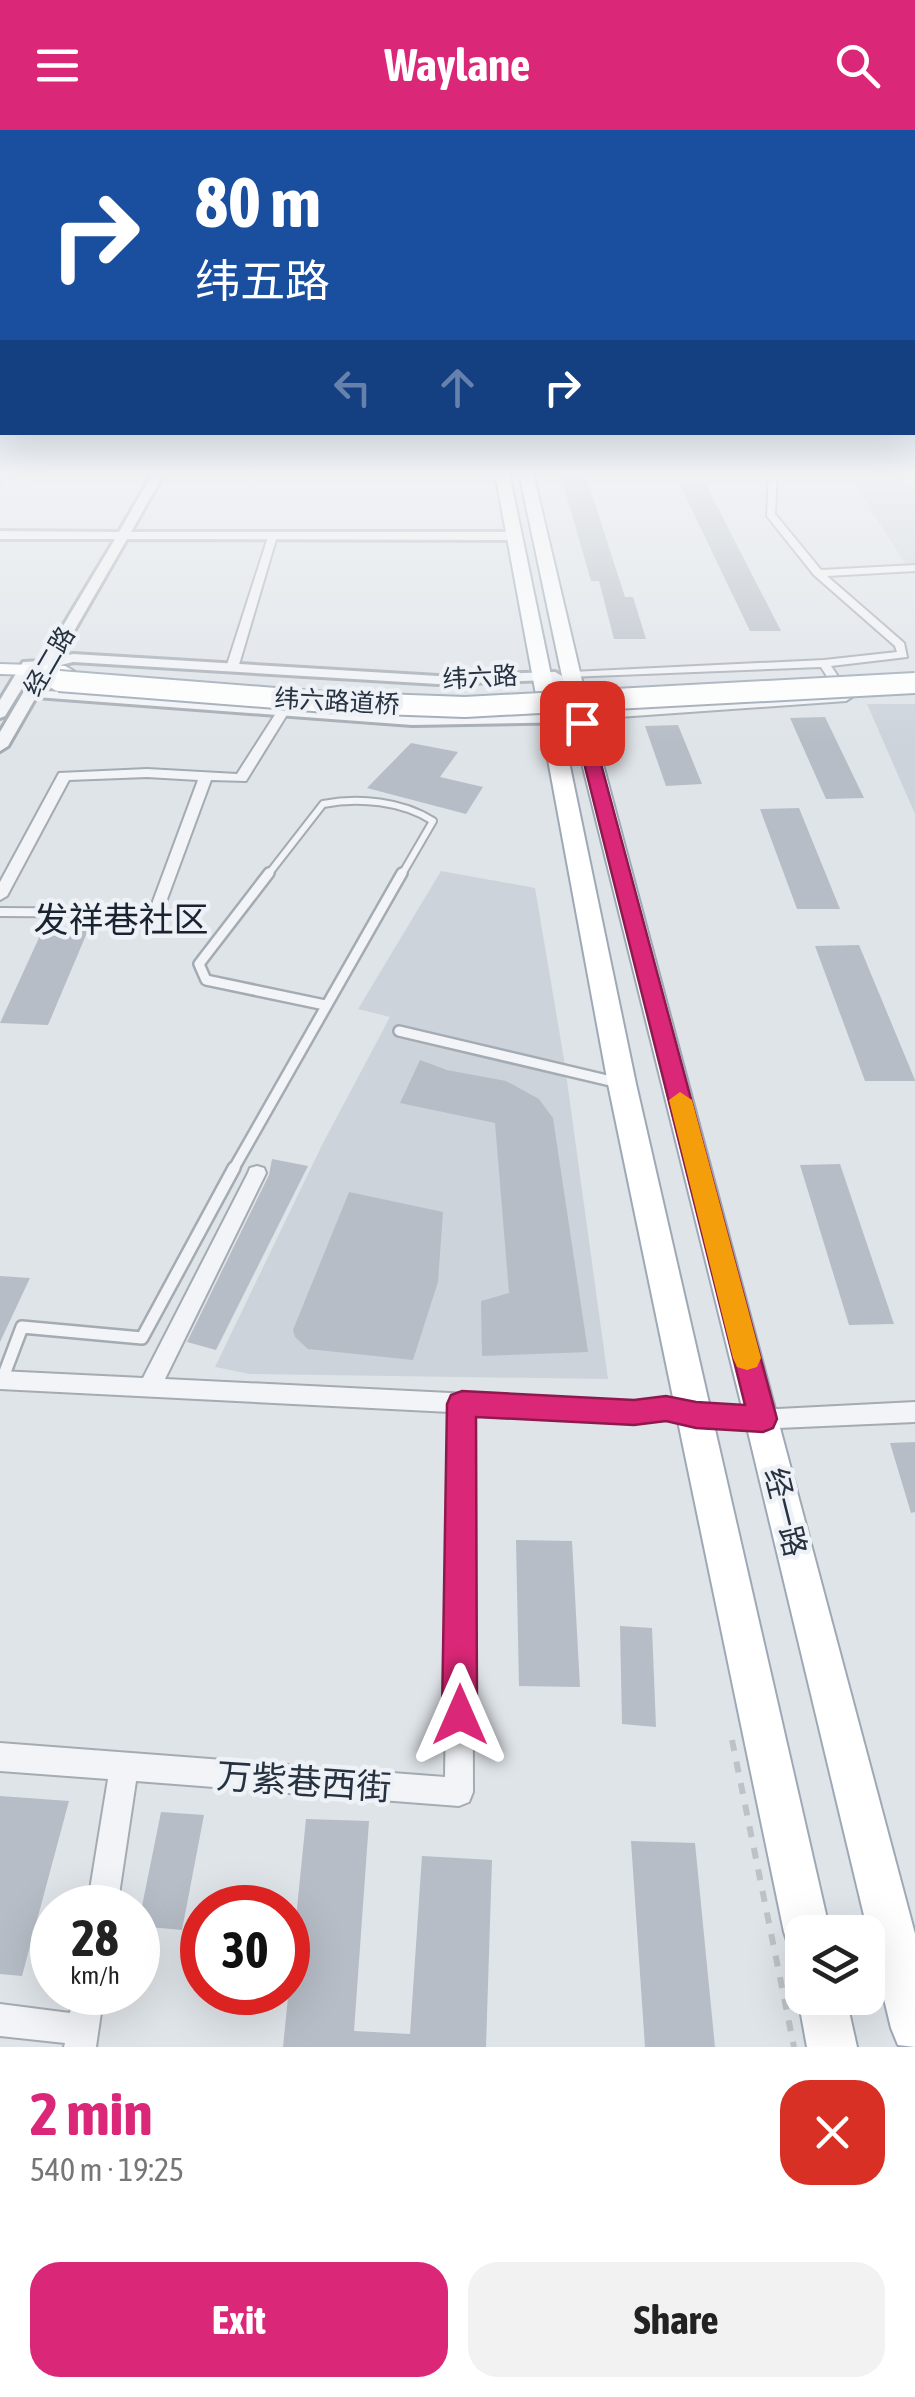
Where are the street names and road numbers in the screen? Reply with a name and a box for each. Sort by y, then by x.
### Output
street label: 经二路 [18,622,80,700]
street label: 纬六路 [442,661,518,693]
street label: 纬六路道桥 [274,684,400,718]
street label: 经一路 [759,1464,813,1560]
street label: 万紫巷西街 [215,1755,393,1807]

